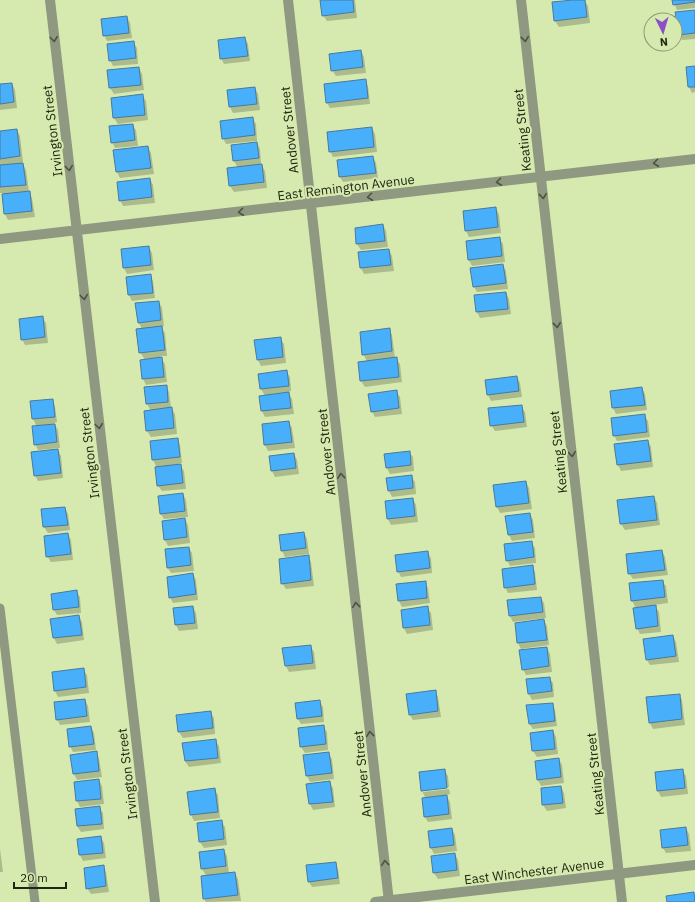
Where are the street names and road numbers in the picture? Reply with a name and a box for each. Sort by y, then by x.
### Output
street label: Irvington Street [38,84,67,178]
street label: Andover Street [276,86,303,174]
street label: Keating Street [510,88,535,172]
street label: East Remington Avenue [276,171,416,204]
street label: Irvington Street [75,406,104,500]
street label: Andover Street [313,408,340,496]
street label: Keating Street [546,410,571,494]
street label: Irvington Street [113,727,142,821]
street label: Andover Street [349,730,376,818]
street label: Keating Street [583,732,608,816]
street label: East Winchester Avenue [463,854,605,889]

